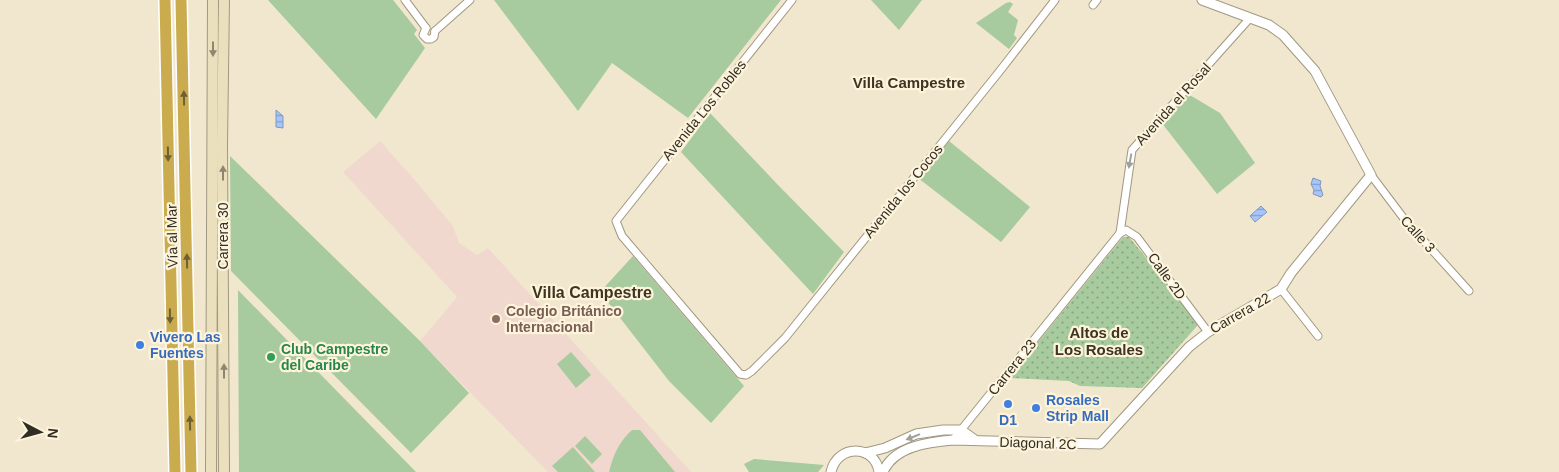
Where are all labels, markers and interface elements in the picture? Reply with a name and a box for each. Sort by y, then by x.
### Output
one-way arrow [209,41,217,57]
street label: Avenida Los Robles [659,57,749,163]
street label: Avenida el Rosal [1132,60,1214,148]
district label: Villa Campestre [853,74,965,91]
one-way arrow [180,90,188,106]
street label: Avenida los Cocos [860,141,946,241]
one-way arrow [164,146,172,162]
one-way arrow [1125,153,1133,169]
one-way arrow [218,165,226,181]
street label: Carrera 30 [215,202,231,269]
street label: Vía al Mar [163,204,181,268]
street label: Calle 3 [1397,212,1439,256]
street label: Calle 2D [1145,250,1189,302]
one-way arrow [183,253,191,269]
district label: Villa Campestre [532,284,652,301]
street label: Carrera 22 [1207,289,1273,337]
place label: Colegio Británico Internacional [506,303,622,335]
one-way arrow [167,308,175,324]
marker: Colegio Británico Internacional [490,313,502,325]
district label: Altos de Los Rosales [1055,324,1143,358]
place label: Vivero Las Fuentes [150,329,221,361]
street label: Carrera 23 [985,336,1039,398]
marker: Vivero Las Fuentes [134,339,146,351]
place label: Club Campestre del Caribe [281,341,389,373]
marker: Club Campestre del Caribe [265,351,277,363]
one-way arrow [220,363,228,379]
place label: Rosales Strip Mall [1046,392,1109,424]
marker: D1 [1002,398,1014,410]
marker: Rosales Strip Mall [1030,402,1042,414]
north arrow [15,407,65,457]
place label: D1 [999,412,1017,428]
one-way arrow [186,415,194,431]
text: N [44,427,61,439]
one-way arrow [906,433,920,441]
street label: Diagonal 2C [999,434,1077,452]

